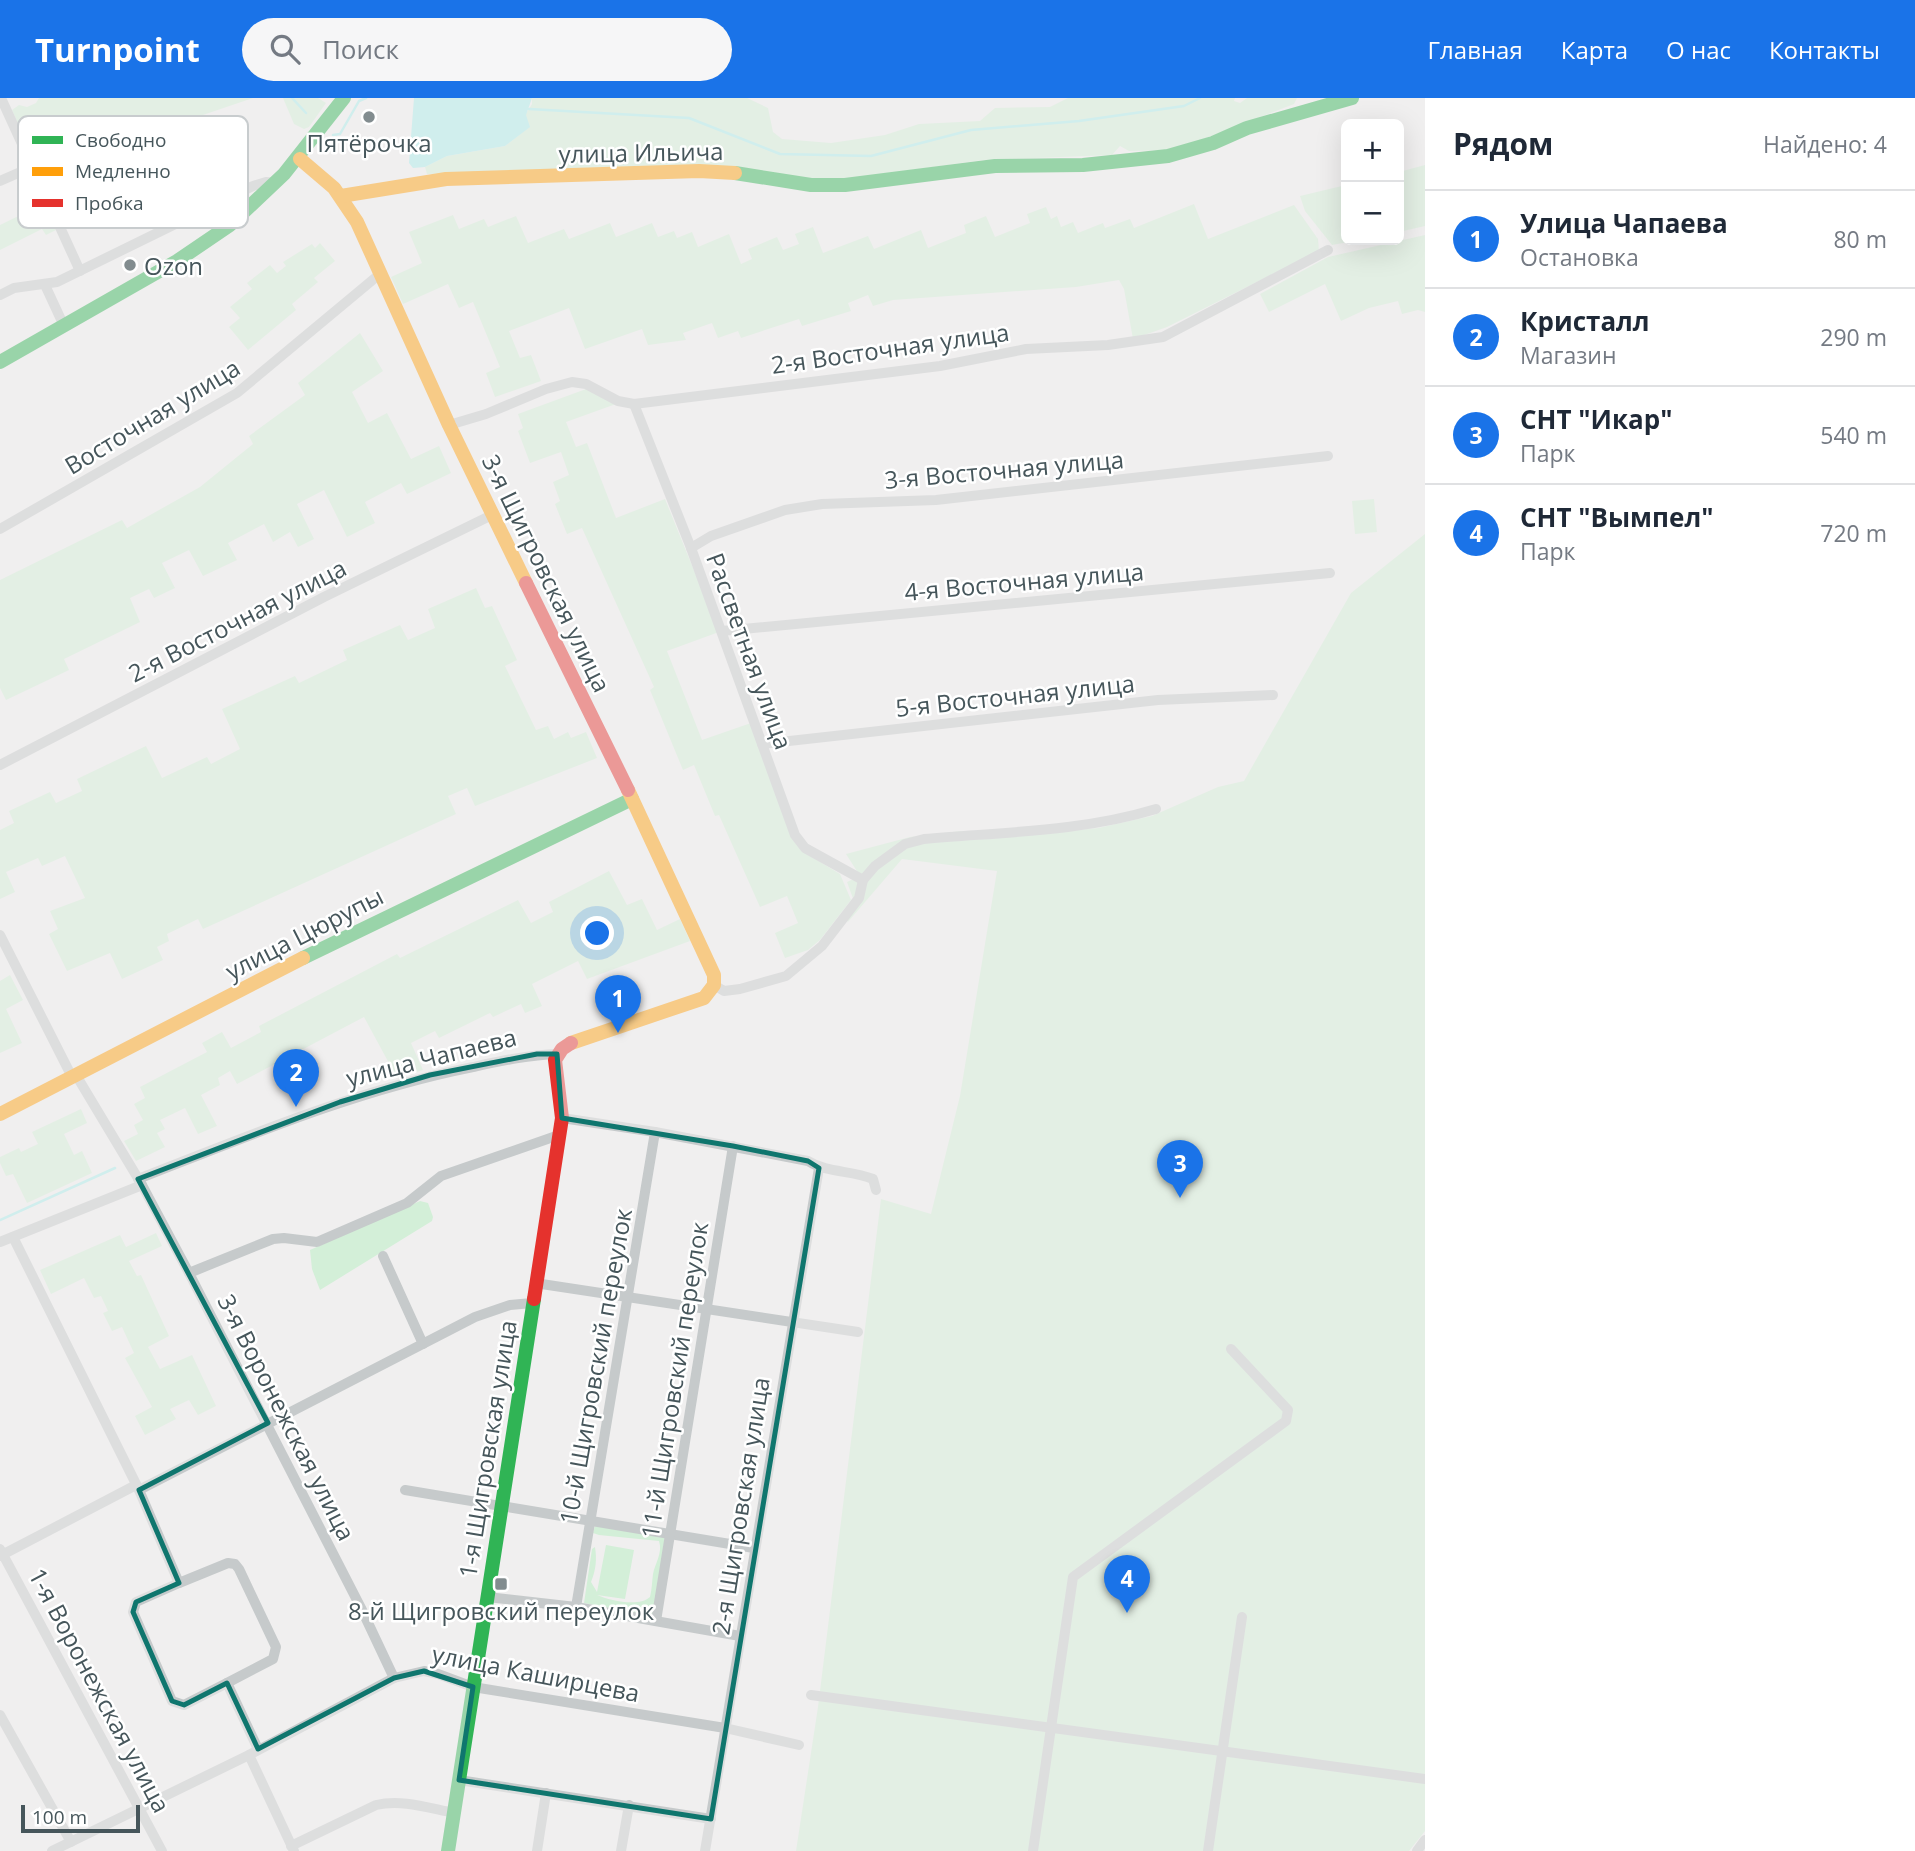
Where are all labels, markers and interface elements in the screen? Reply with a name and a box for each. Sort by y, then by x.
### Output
search box [242,18,732,81]
text: Turnpoint [35,27,200,72]
icon: search [266,30,304,68]
text: Поиск [322,31,399,67]
text: Главная [1428,33,1523,66]
text: Карта [1561,33,1628,66]
text: О нас [1666,33,1731,66]
text: Контакты [1769,33,1880,66]
marker: Пятёрочка [361,109,377,125]
legend [18,116,248,228]
map controls [1341,119,1404,245]
button: + [1341,119,1404,182]
text: Рядом [1453,123,1553,164]
place label: Пятёрочка [307,126,431,159]
text: Свободно [75,127,166,153]
text: Найдено: 4 [1763,128,1887,160]
street label: улица Ильича [558,134,724,170]
text: Медленно [75,158,171,184]
button: − [1341,182,1404,245]
text: Пробка [75,190,144,216]
text: Улица Чапаева [1520,205,1728,241]
text: 1 [1469,223,1483,255]
text: 80 m [1833,223,1887,255]
text: Остановка [1520,241,1639,273]
place label: Ozon [144,249,203,282]
marker: Ozon [122,257,138,273]
text: Кристалл [1520,303,1650,339]
street label: 2-я Восточная улица [769,315,1011,381]
text: 2 [1469,321,1483,353]
text: 290 m [1820,321,1887,353]
text: Магазин [1520,339,1616,371]
street label: Восточная улица [58,351,246,481]
text: СНТ "Икар" [1520,401,1672,437]
text: 3 [1469,419,1483,451]
text: 540 m [1820,419,1887,451]
text: Парк [1520,437,1575,469]
street label: 3-я Восточная улица [883,442,1125,496]
street label: 3-я Щигровская улица [475,449,619,697]
text: СНТ "Вымпел" [1520,499,1713,535]
text: 4 [1469,517,1483,549]
text: 720 m [1820,517,1887,549]
text: Парк [1520,535,1575,567]
street label: Рассветная улица [699,548,801,754]
street label: 2-я Восточная улица [123,551,351,689]
street label: 4-я Восточная улица [903,554,1145,608]
street label: 5-я Восточная улица [894,666,1136,724]
street label: улица Цюрупы [219,879,389,987]
your location [580,916,614,950]
pin: 1 [595,975,641,1033]
street label: улица Чапаева [342,1020,520,1094]
pin: 2 [273,1049,319,1107]
pin: 3 [1157,1140,1203,1198]
street label: 10-й Щигровский переулок [551,1205,639,1526]
street label: 11-й Щигровский переулок [633,1219,715,1541]
street label: 3-я Воронежская улица [210,1288,364,1546]
street label: 1-я Щигровская улица [450,1318,524,1580]
street label: 2-я Щигровская улица [703,1375,777,1637]
pin: 4 [1104,1555,1150,1613]
street label: 1-я Воронежская улица [21,1562,179,1818]
marker: 8-й Щигровский переулок [493,1576,509,1592]
place label: 8-й Щигровский переулок [348,1594,655,1627]
street label: улица Каширцева [430,1637,642,1709]
scale bar [21,1802,140,1834]
text: 100 m [32,1804,87,1830]

